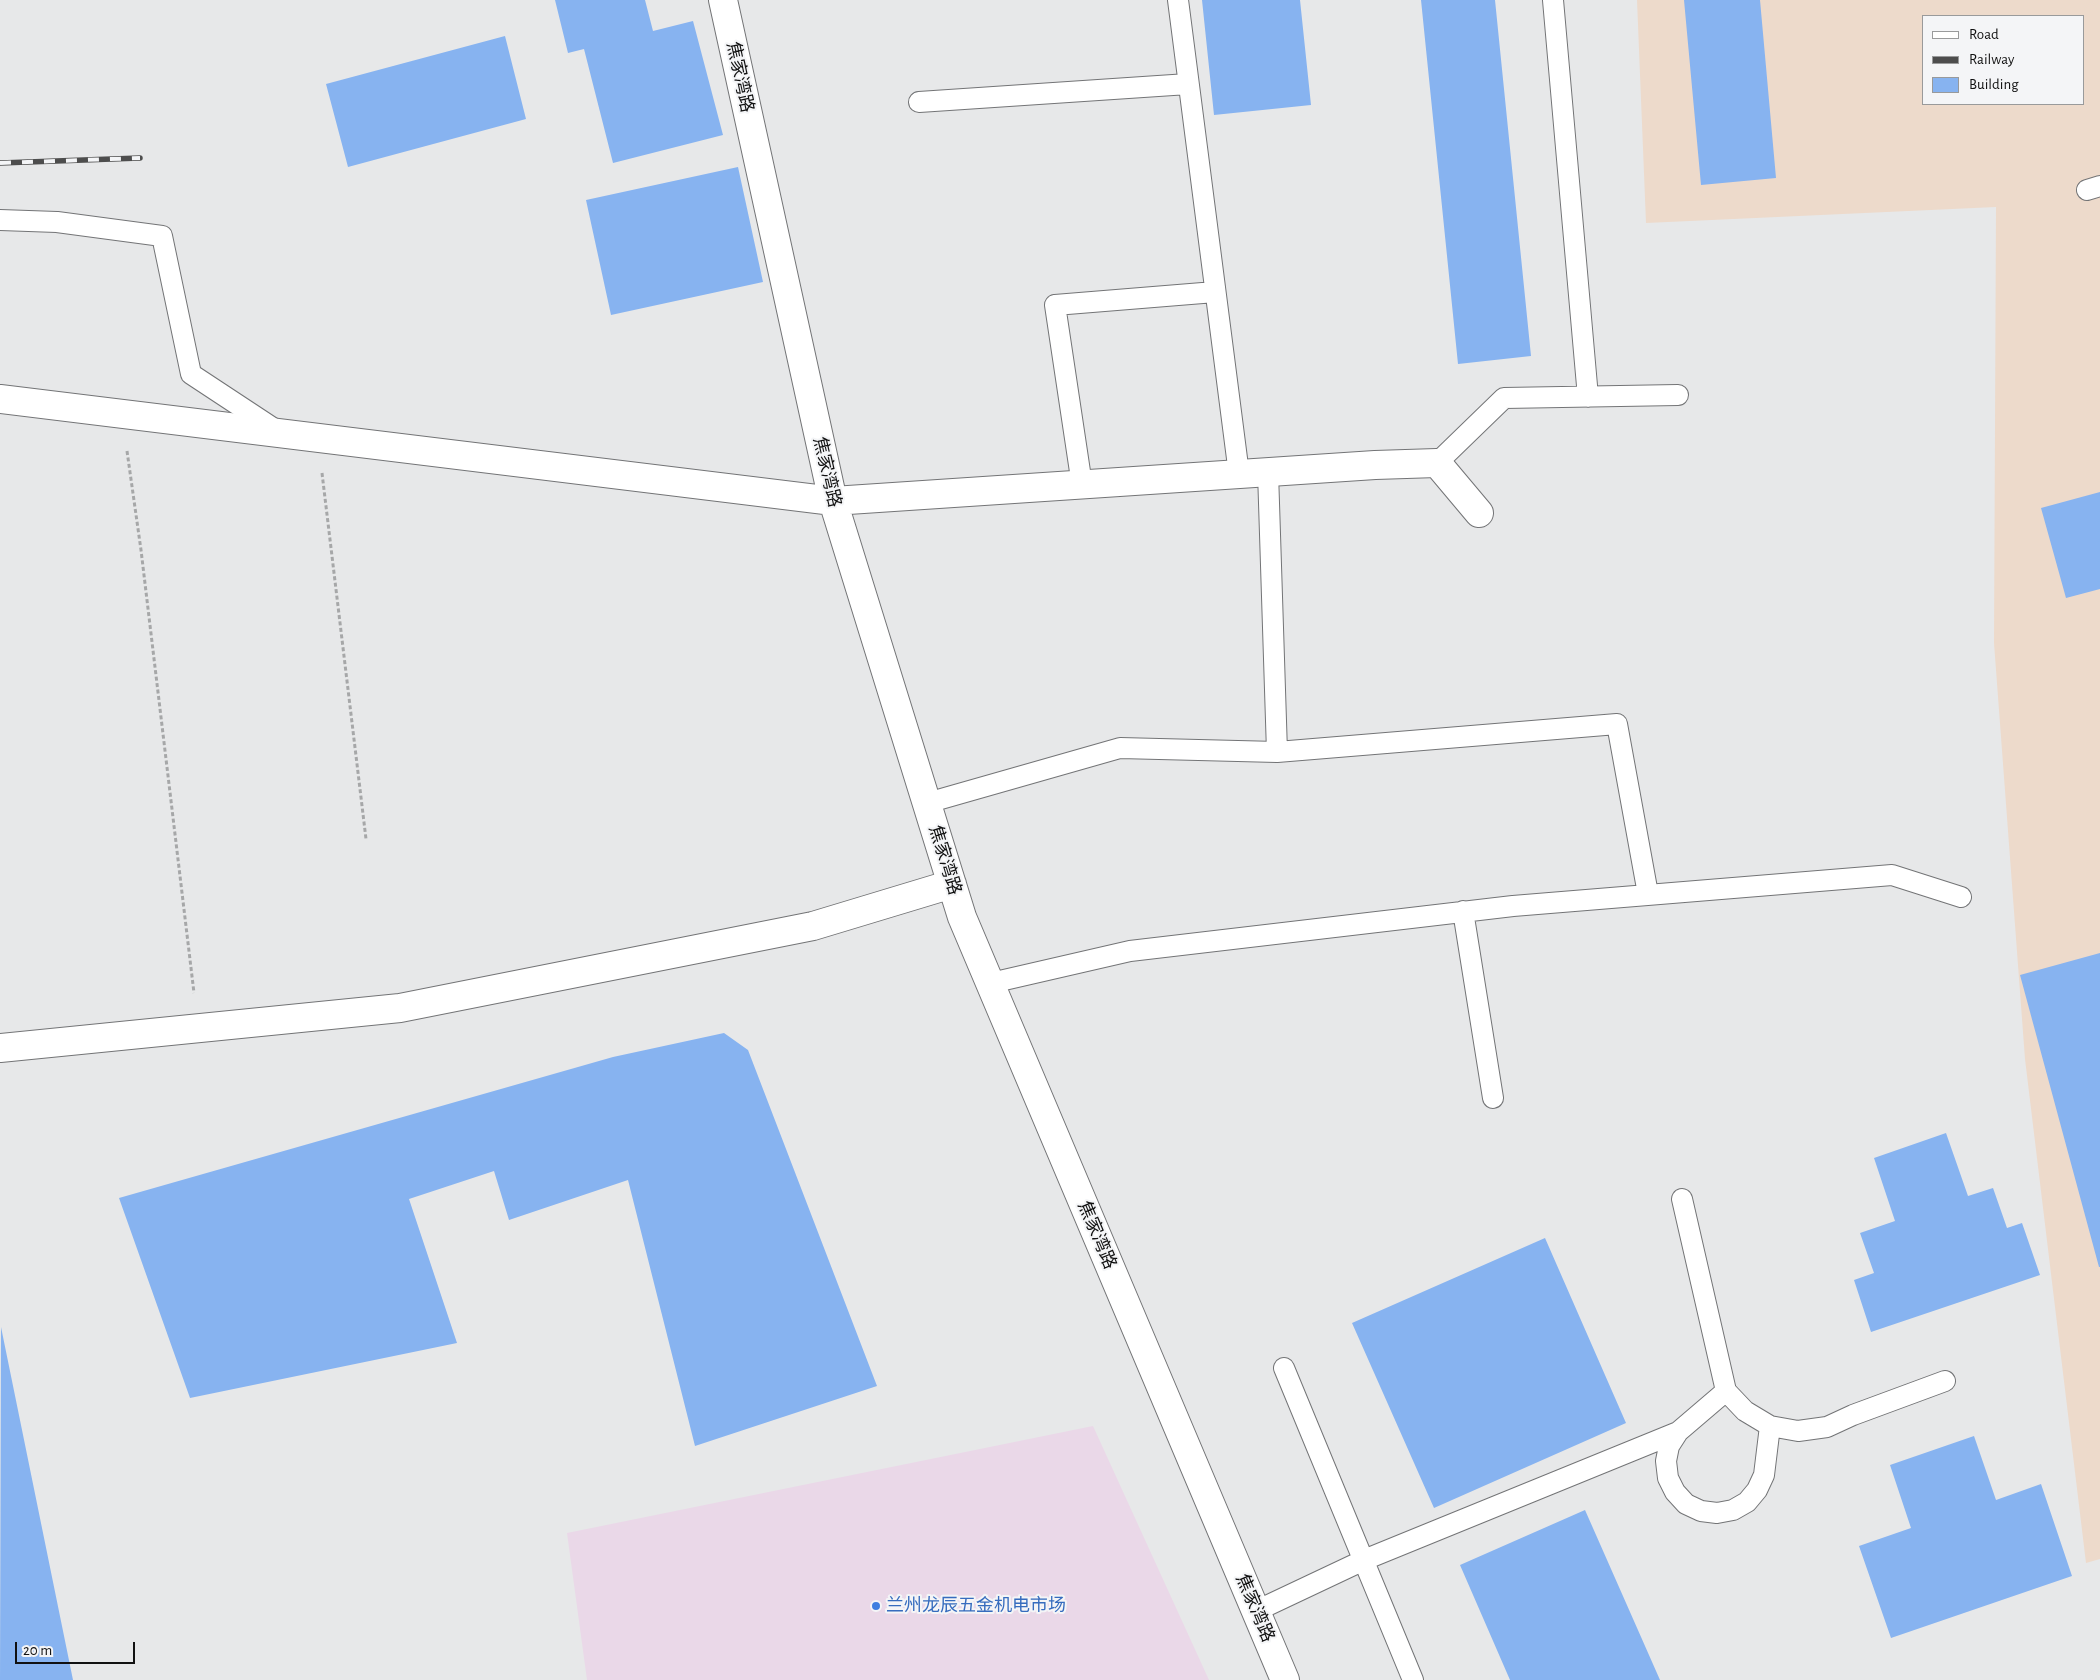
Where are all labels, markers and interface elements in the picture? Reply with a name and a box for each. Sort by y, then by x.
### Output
legend [1922,15,2085,105]
text: Road [1969,27,1999,42]
street label: 焦家湾路 [722,40,758,114]
text: Railway [1969,52,2014,67]
text: Building [1969,77,2019,92]
street label: 焦家湾路 [808,434,846,510]
street label: 焦家湾路 [924,822,966,898]
street label: 焦家湾路 [1073,1198,1121,1272]
street label: 焦家湾路 [1231,1571,1279,1645]
place label: 兰州龙辰五金机电市场 [886,1595,1066,1617]
marker: 兰州龙辰五金机电市场 [870,1600,882,1612]
scale bar [18,1632,138,1664]
text: 20 m [23,1643,52,1658]

